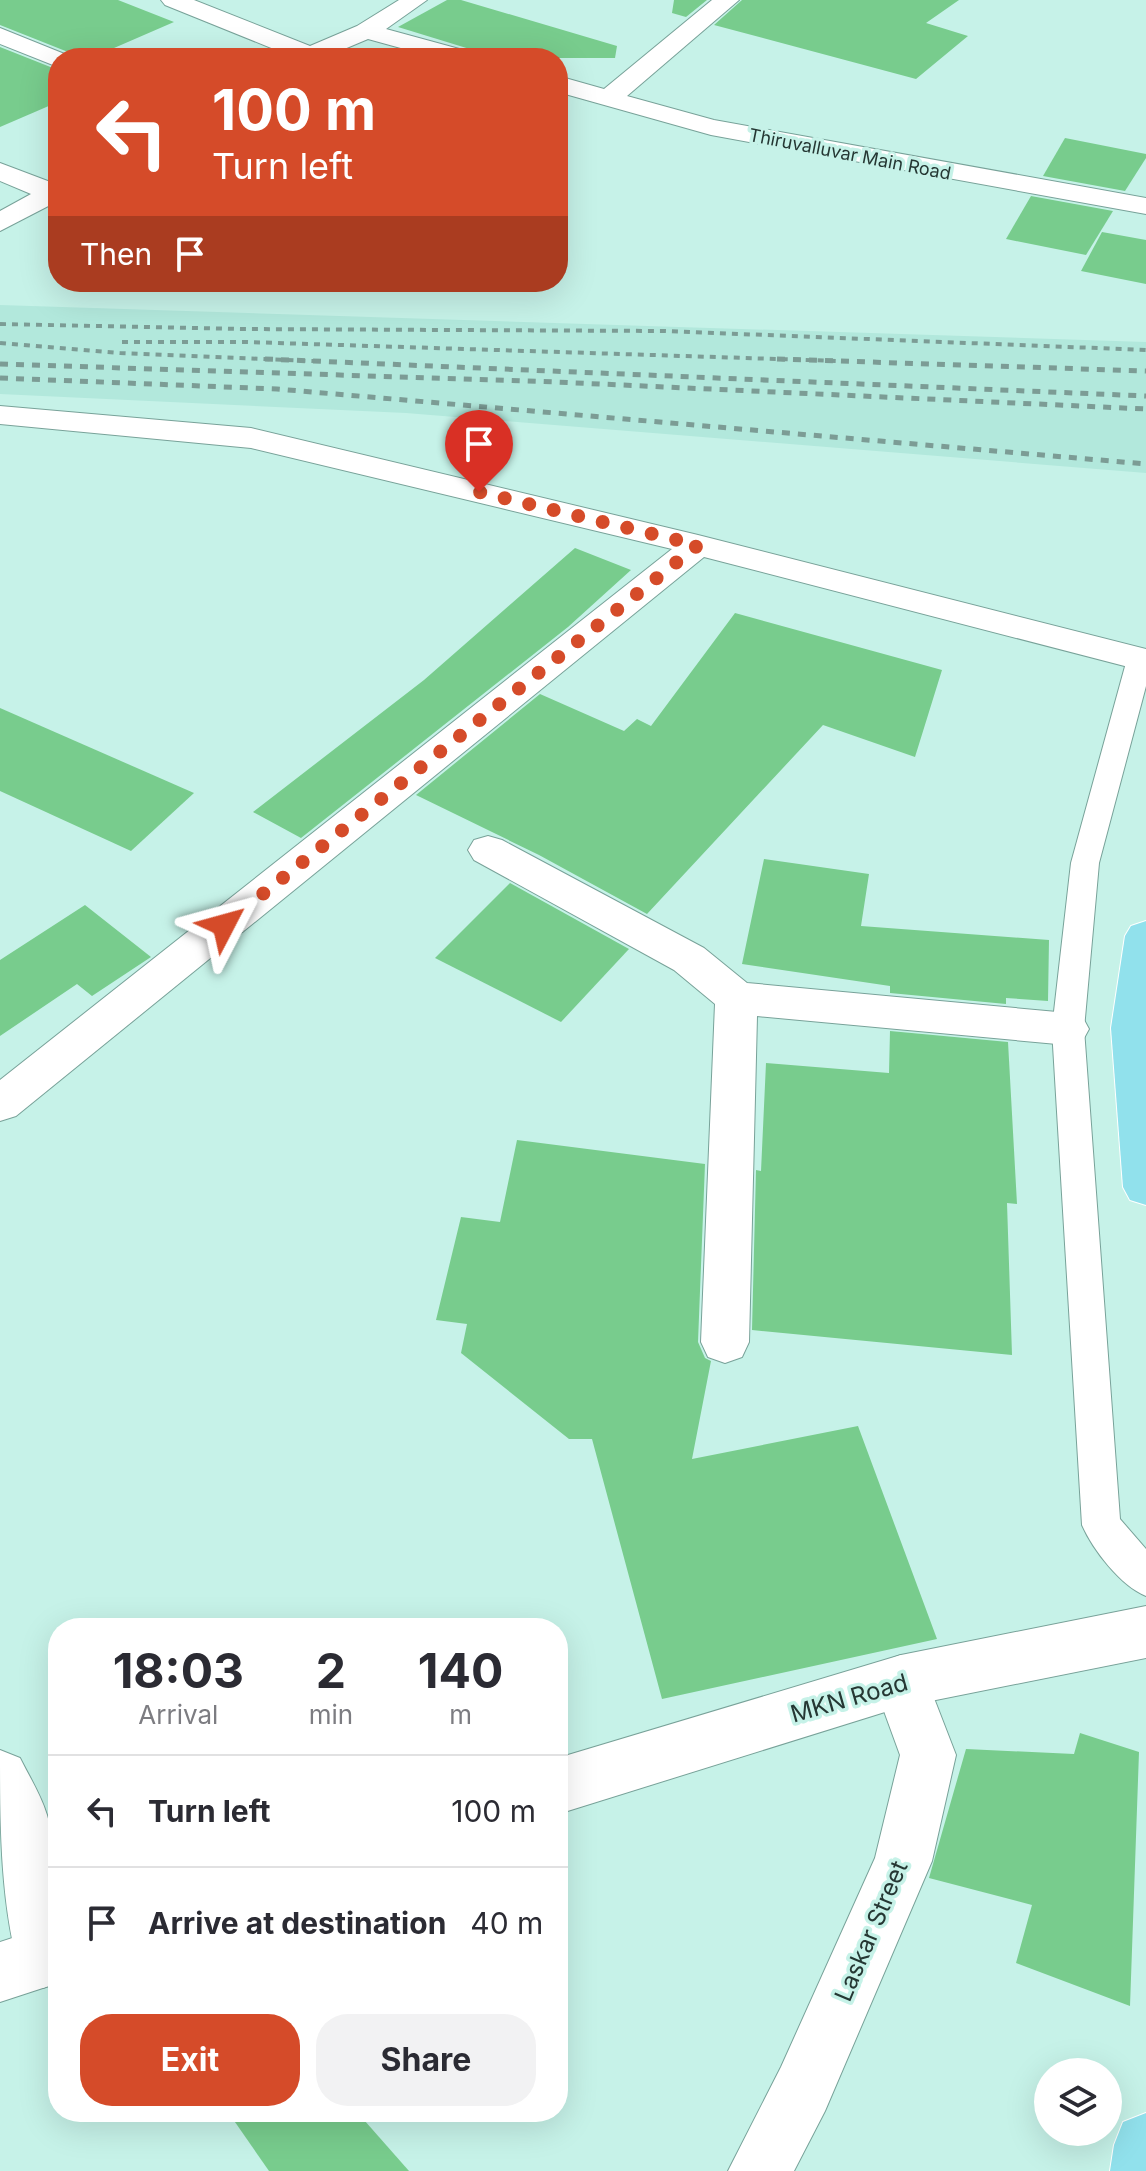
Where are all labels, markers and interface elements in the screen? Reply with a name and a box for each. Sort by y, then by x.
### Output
text: 100 m [212,76,376,144]
icon: left [80,80,184,184]
street label: Thiruvalluvar Main Road [747,124,953,184]
text: Turn left [212,144,353,188]
icon: arrive [168,232,212,276]
text: Then [80,236,152,272]
pin [445,410,513,492]
icon: arrive [457,422,501,466]
position arrow [182,883,266,967]
text: 18:03 [113,1641,244,1700]
text: 2 [316,1641,346,1700]
text: 140 [418,1641,503,1700]
street label: MKN Road [787,1667,911,1729]
text: Arrival [138,1699,218,1730]
text: min [309,1699,353,1730]
text: m [449,1699,472,1730]
icon: left [80,1789,124,1833]
text: Turn left [148,1793,270,1829]
text: 100 m [451,1793,536,1829]
street label: Laskar Street [828,1856,914,2006]
icon: arrive [80,1901,124,1945]
text: Arrive at destination [148,1905,446,1941]
text: 40 m [470,1905,543,1941]
button: Exit [80,2014,300,2106]
button: Share [316,2014,536,2106]
map controls [1034,2058,1122,2146]
button: layers [1034,2058,1122,2146]

